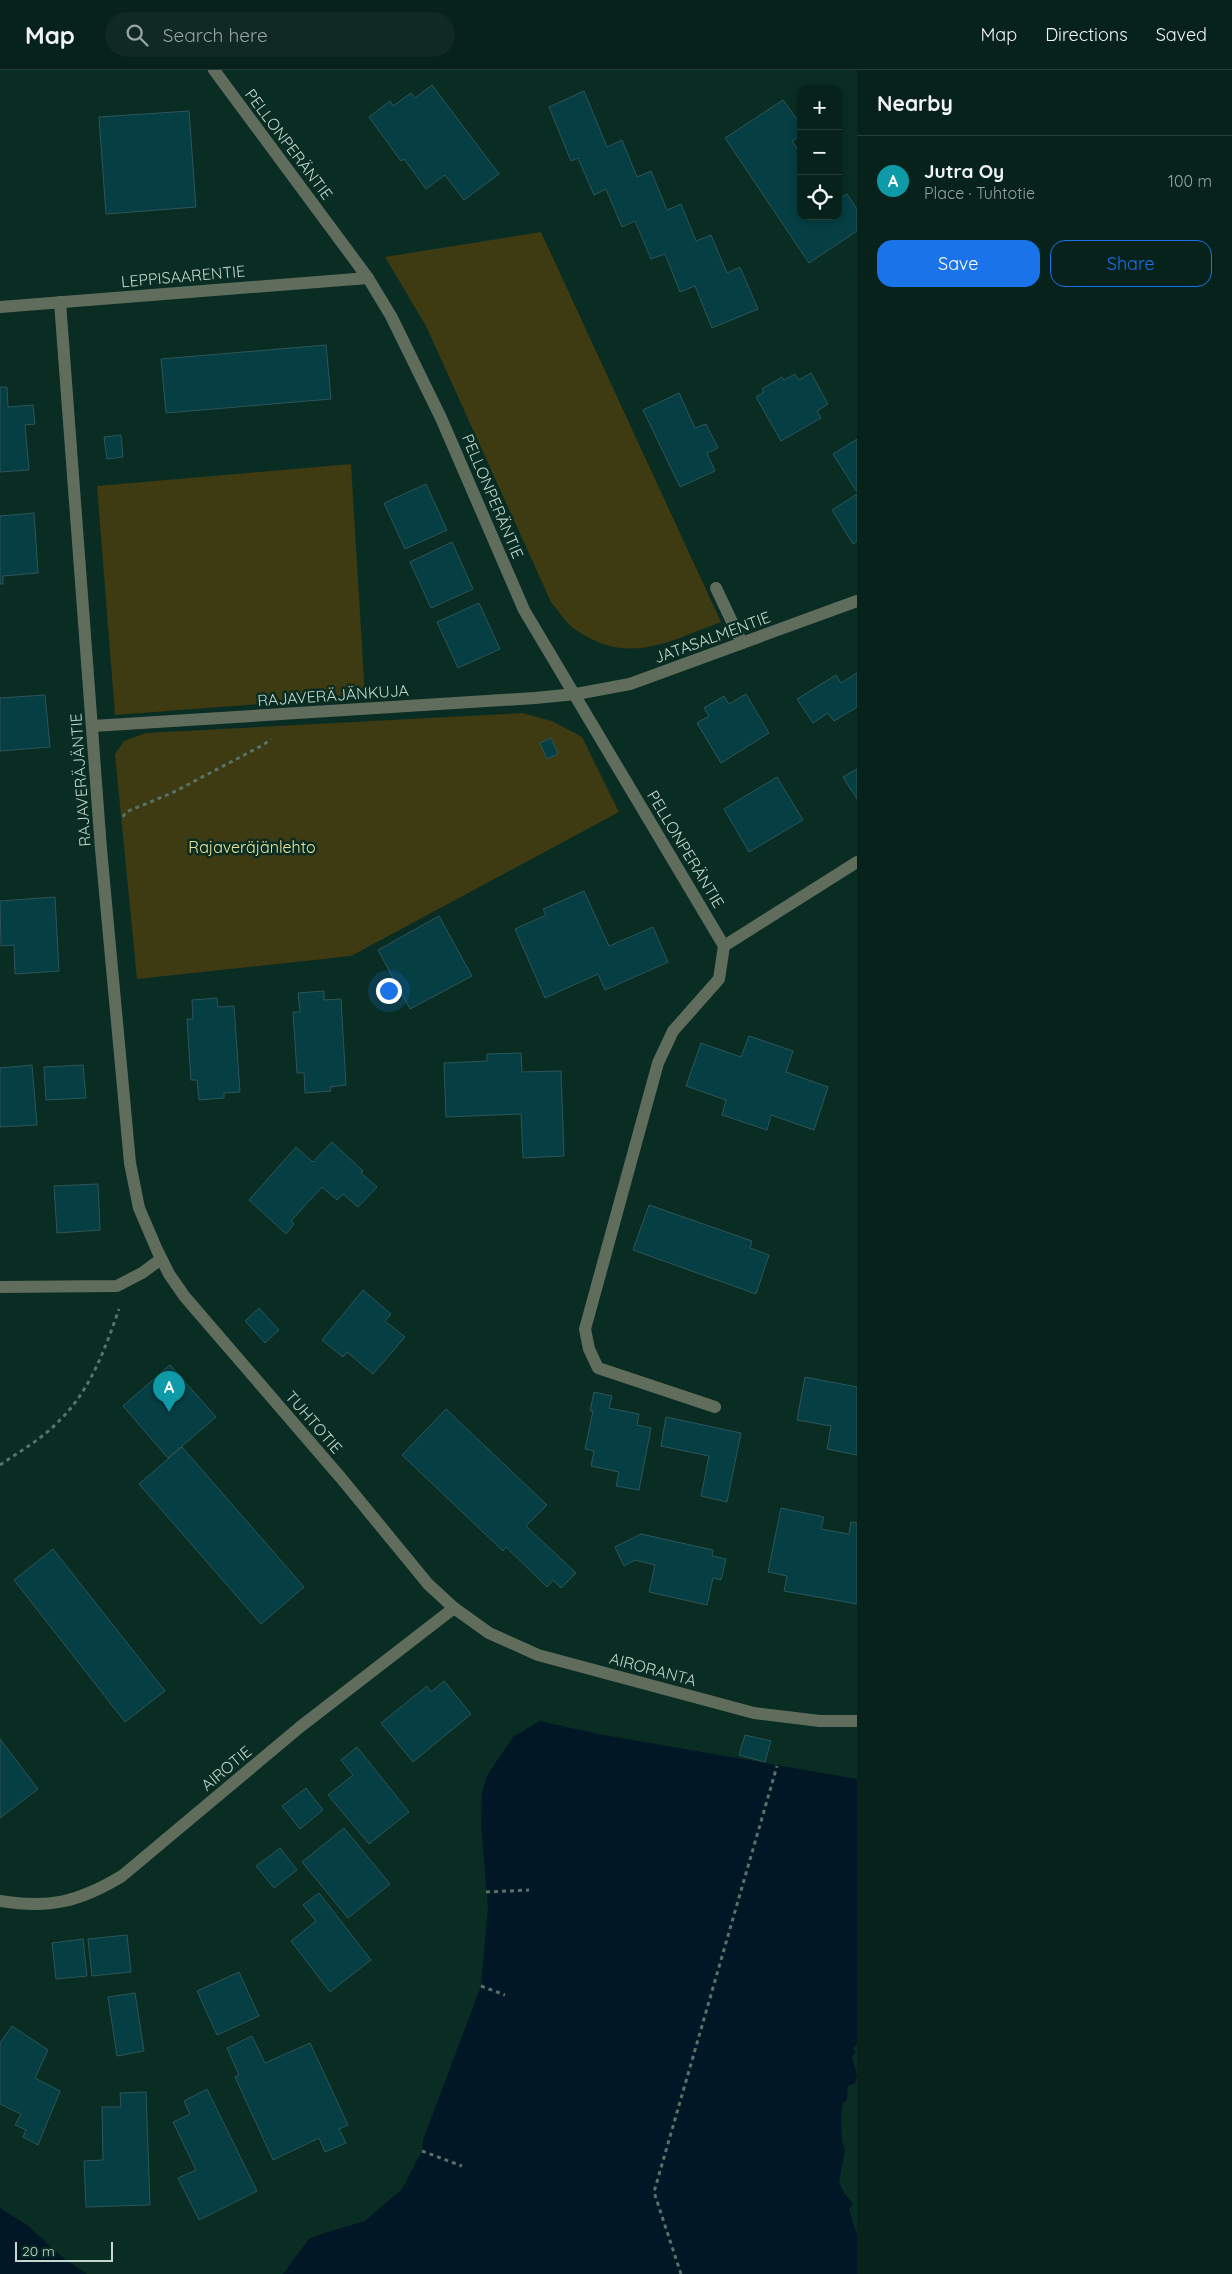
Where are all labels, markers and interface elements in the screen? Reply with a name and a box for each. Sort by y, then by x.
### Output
search box [105,12,455,57]
text: Map [25,20,75,50]
icon: search [123,21,151,49]
text: Search here [163,23,268,47]
text: Map [980,23,1017,46]
text: Directions [1045,23,1128,46]
text: Saved [1156,23,1207,46]
street label: PELLONPERÄNTIE [241,85,337,203]
map controls [797,85,842,220]
button: + [797,85,842,130]
text: Nearby [877,90,953,116]
button: − [797,130,842,175]
text: Jutra Oy [924,159,1004,183]
text: A [888,171,898,191]
text: 100 m [1168,171,1212,191]
button: locate [797,175,842,220]
text: Place · Tuhtotie [924,183,1035,203]
button: Save [877,240,1040,287]
button: Share [1050,240,1212,287]
street label: LEPPISAARENTIE [120,261,246,291]
street label: PELLONPERÄNTIE [458,431,528,561]
street label: JATASALMENTIE [651,607,773,667]
street label: RAJAVERÄJÄNKUJA [257,680,409,710]
street label: RAJAVERÄJÄNTIE [65,713,95,847]
street label: PELLONPERÄNTIE [643,787,729,911]
park label: Rajaveräjänlehto [188,837,316,857]
your location [376,978,402,1004]
pin: A [153,1371,185,1412]
street label: TUHTOTIE [281,1387,347,1457]
street label: AIRORANTA [607,1648,699,1690]
street label: AIROTIE [197,1741,255,1795]
scale bar [15,2239,112,2262]
text: 20 m [22,2242,55,2260]

